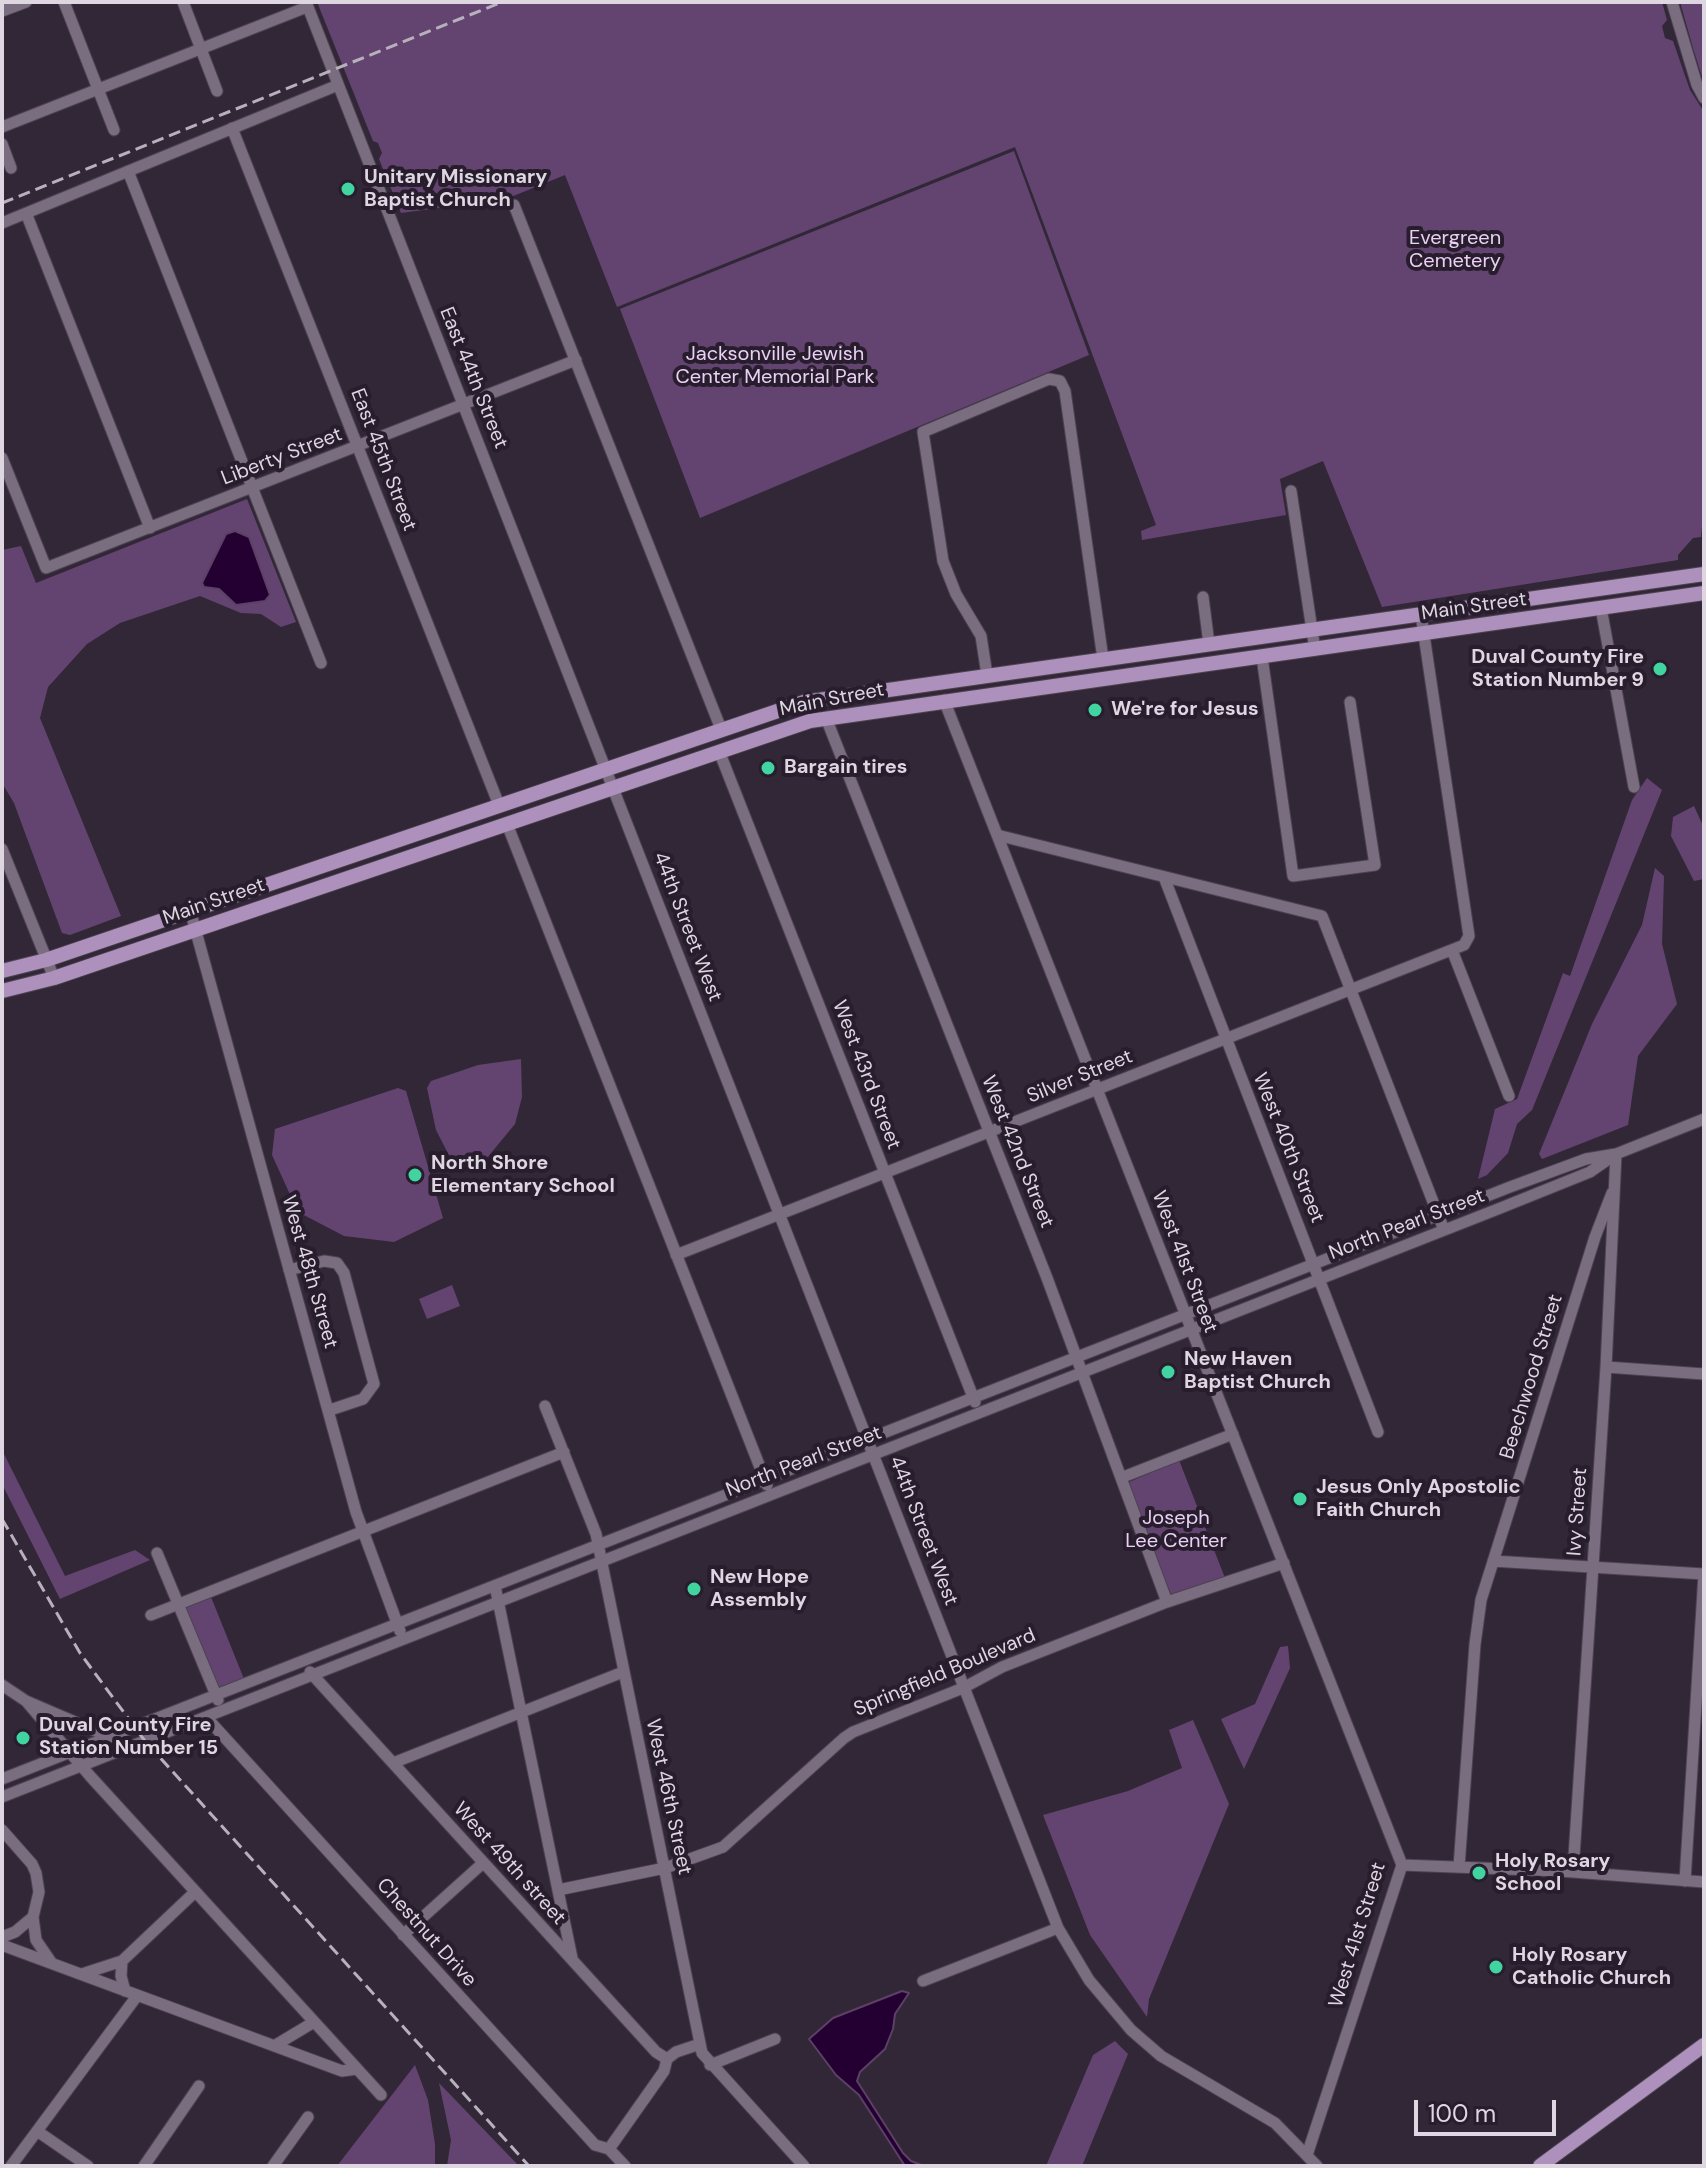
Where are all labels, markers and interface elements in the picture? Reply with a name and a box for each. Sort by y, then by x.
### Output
place label: Unitary Missionary Baptist Church [364,166,547,213]
marker: Unitary Missionary Baptist Church [339,180,357,198]
park label: Evergreen Cemetery [1409,227,1501,274]
street label: East 44th Street [434,304,512,452]
park label: Jacksonville Jewish Center Memorial Park [675,343,875,390]
street label: East 45th Street [345,385,421,535]
street label: Liberty Street [218,423,346,491]
street label: Main Street [1420,588,1528,626]
place label: Duval County Fire Station Number 9 [1471,646,1644,693]
marker: Duval County Fire Station Number 9 [1651,660,1669,678]
street label: Main Street [778,678,886,722]
place label: We're for Jesus [1111,698,1259,722]
marker: We're for Jesus [1086,701,1104,719]
place label: Bargain tires [784,756,907,780]
marker: Bargain tires [759,759,777,777]
street label: 44th Street West [647,849,727,1005]
street label: Main Street [160,873,268,931]
street label: West 43rd Street [826,997,906,1153]
street label: Silver Street [1024,1045,1136,1109]
street label: West 40th Street [1247,1070,1329,1226]
street label: West 42nd Street [976,1072,1058,1232]
place label: North Shore Elementary School [431,1152,615,1199]
marker: North Shore Elementary School [406,1166,424,1184]
street label: North Pearl Street [1326,1184,1488,1266]
street label: West 41st Street [1146,1188,1222,1336]
street label: West 48th Street [276,1193,342,1351]
street label: Beechwood Street [1496,1292,1568,1462]
place label: New Haven Baptist Church [1184,1348,1331,1395]
marker: New Haven Baptist Church [1159,1363,1177,1381]
street label: North Pearl Street [723,1421,885,1503]
street label: 44th Street West [883,1453,963,1609]
street label: Ivy Street [1563,1467,1593,1557]
place label: Jesus Only Apostolic Faith Church [1316,1476,1521,1523]
marker: Jesus Only Apostolic Faith Church [1291,1490,1309,1508]
park label: Joseph Lee Center [1125,1507,1227,1554]
place label: New Hope Assembly [710,1566,809,1613]
marker: New Hope Assembly [685,1580,703,1598]
street label: Springfield Boulevard [850,1624,1040,1722]
place label: Duval County Fire Station Number 15 [39,1714,218,1761]
street label: West 46th Street [640,1717,696,1877]
marker: Duval County Fire Station Number 15 [14,1729,32,1747]
street label: West 49th street [448,1798,570,1930]
place label: Holy Rosary School [1495,1850,1610,1897]
street label: West 41st Street [1325,1860,1391,2010]
marker: Holy Rosary School [1470,1864,1488,1882]
street label: Chestnut Drive [371,1874,481,1992]
place label: Holy Rosary Catholic Church [1512,1944,1671,1991]
marker: Holy Rosary Catholic Church [1487,1958,1505,1976]
scale bar [1418,2084,1560,2134]
text: 100 m [1428,2098,1496,2129]

